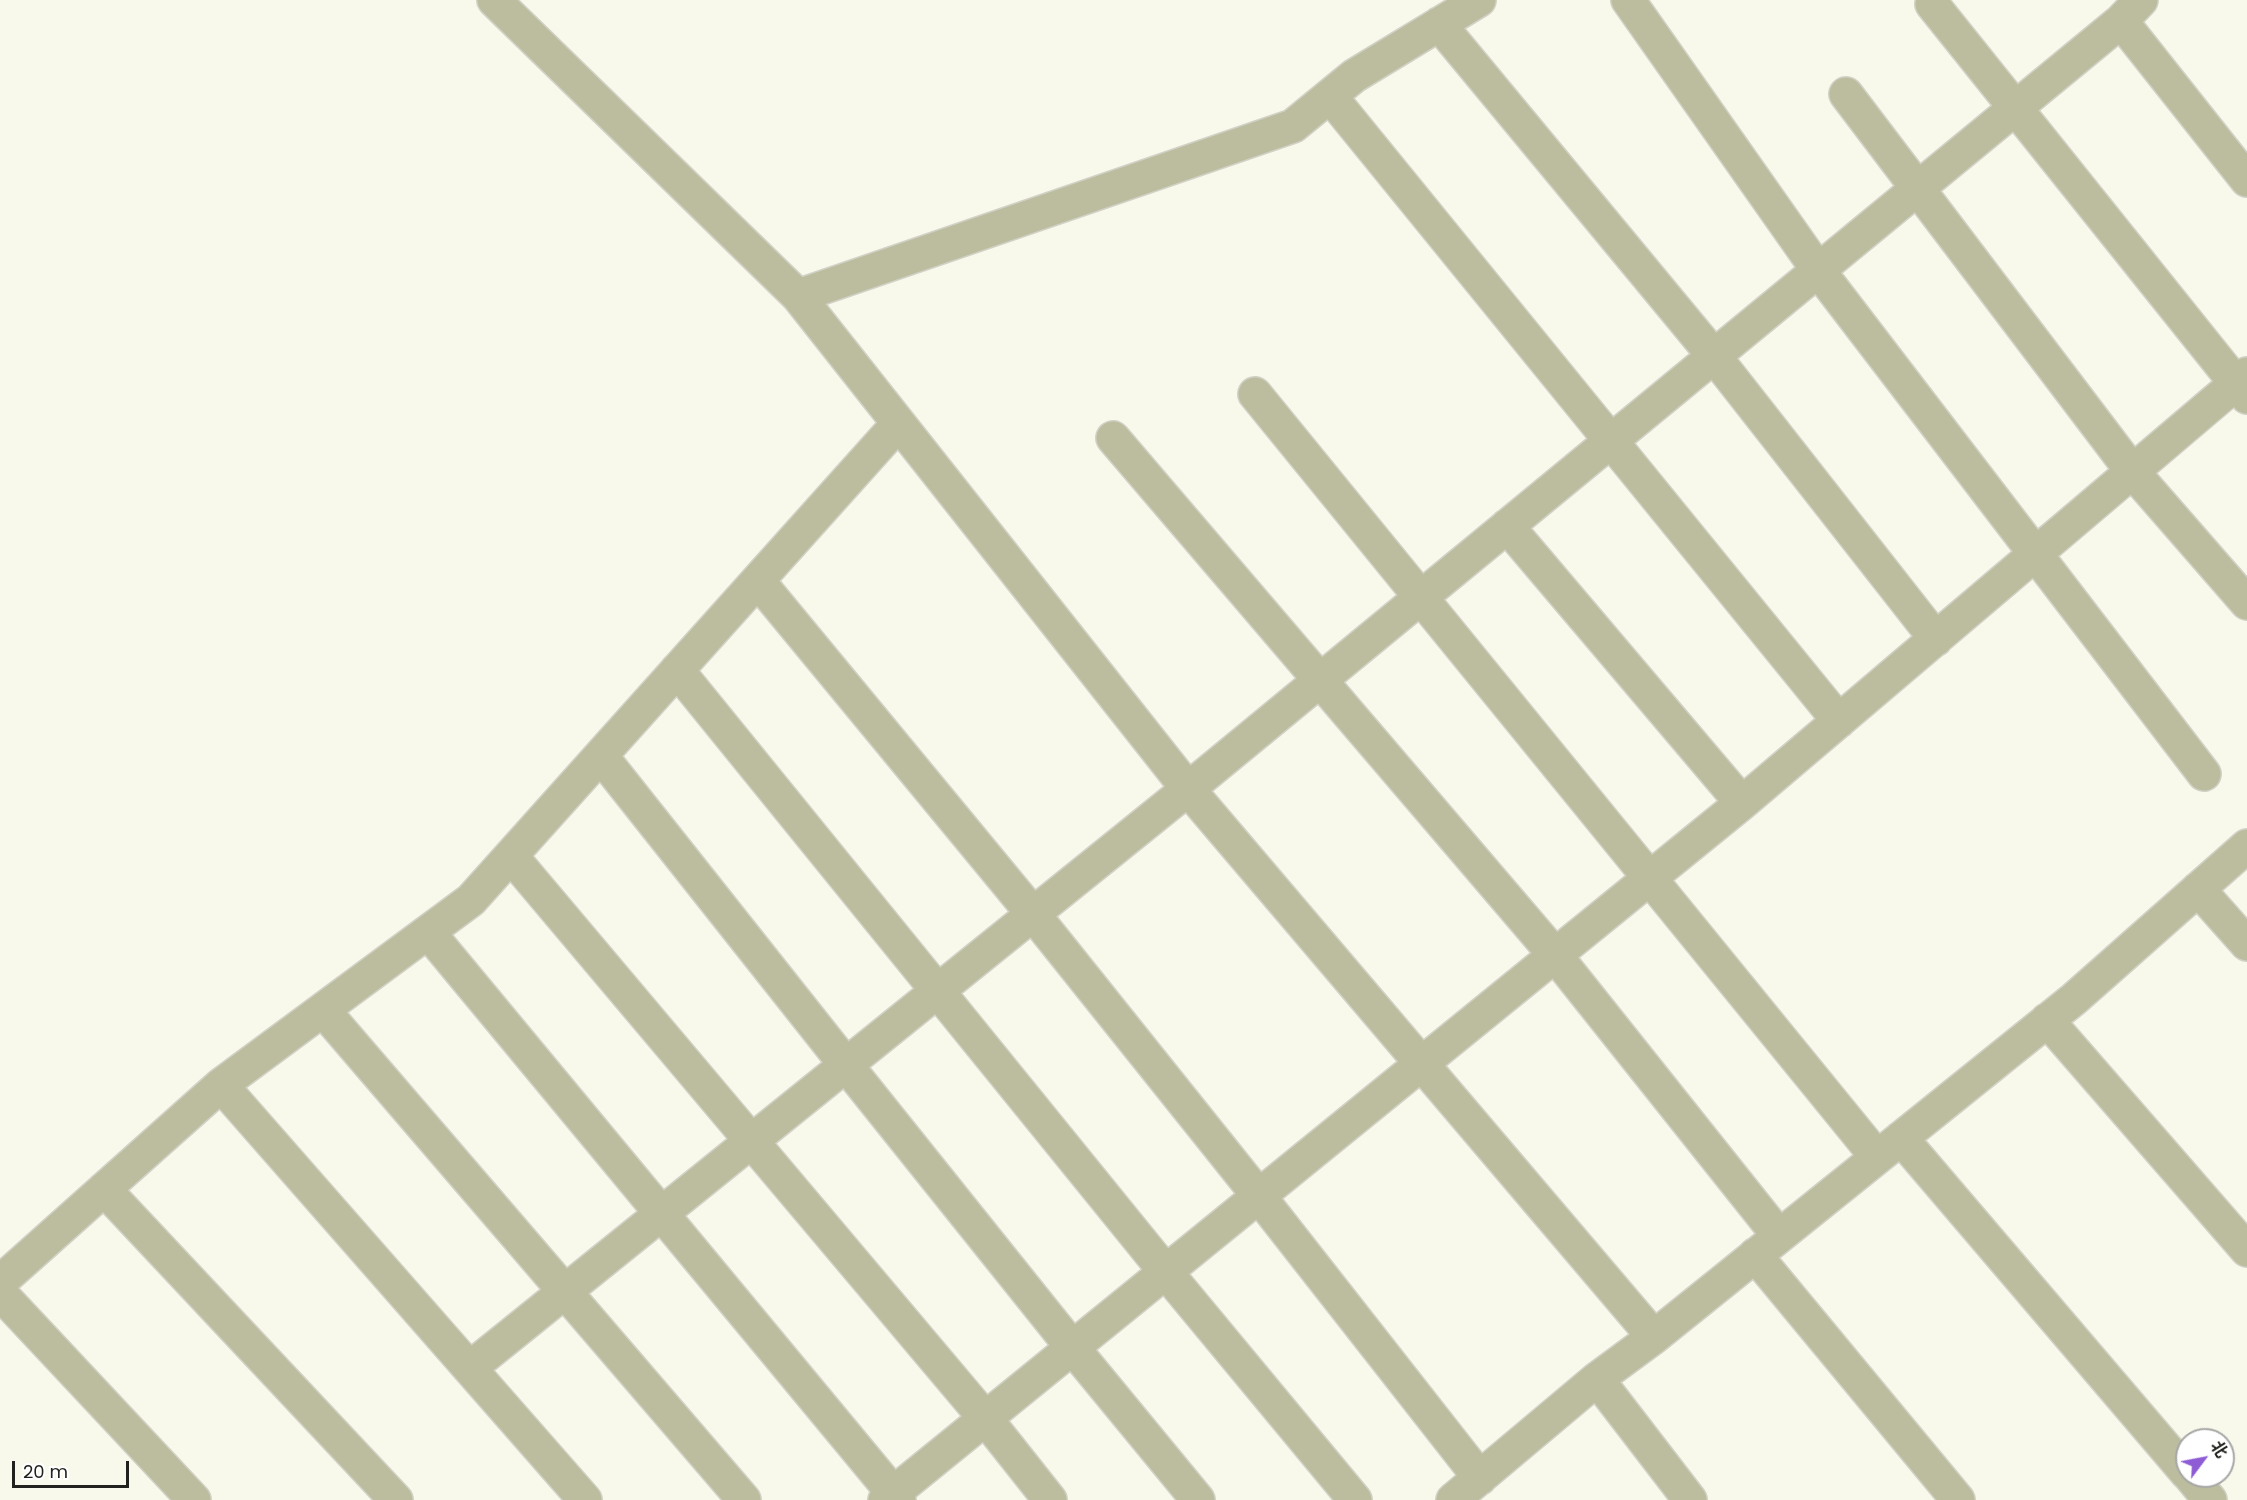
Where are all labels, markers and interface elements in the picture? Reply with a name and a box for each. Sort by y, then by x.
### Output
north arrow [2175,1428,2235,1488]
text: 北 [2205,1436,2233,1462]
scale bar [15,1449,132,1487]
text: 20 m [23,1459,68,1484]

